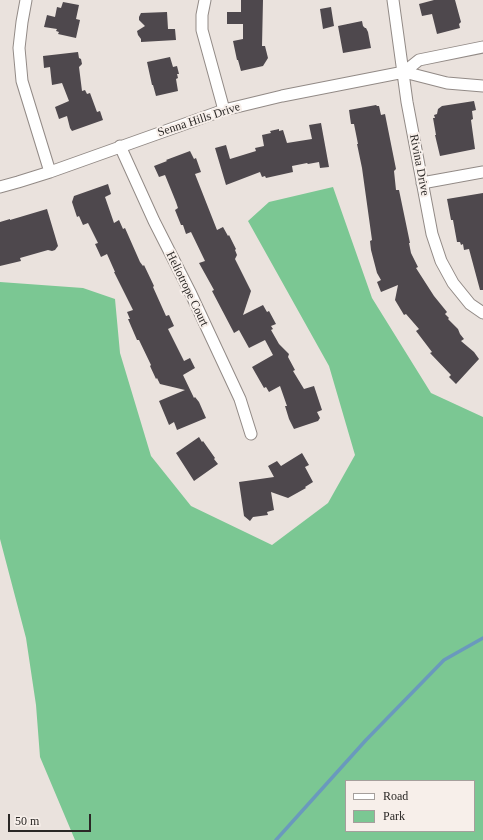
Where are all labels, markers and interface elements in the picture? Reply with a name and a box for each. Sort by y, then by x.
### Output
street label: Senna Hills Drive [156,100,242,140]
street label: Rivina Drive [406,133,432,197]
street label: Heliotrope Court [163,249,211,329]
legend [345,780,475,832]
text: Road [383,789,408,803]
scale bar [10,806,93,832]
text: Park [383,809,405,823]
text: 50 m [15,814,39,828]

